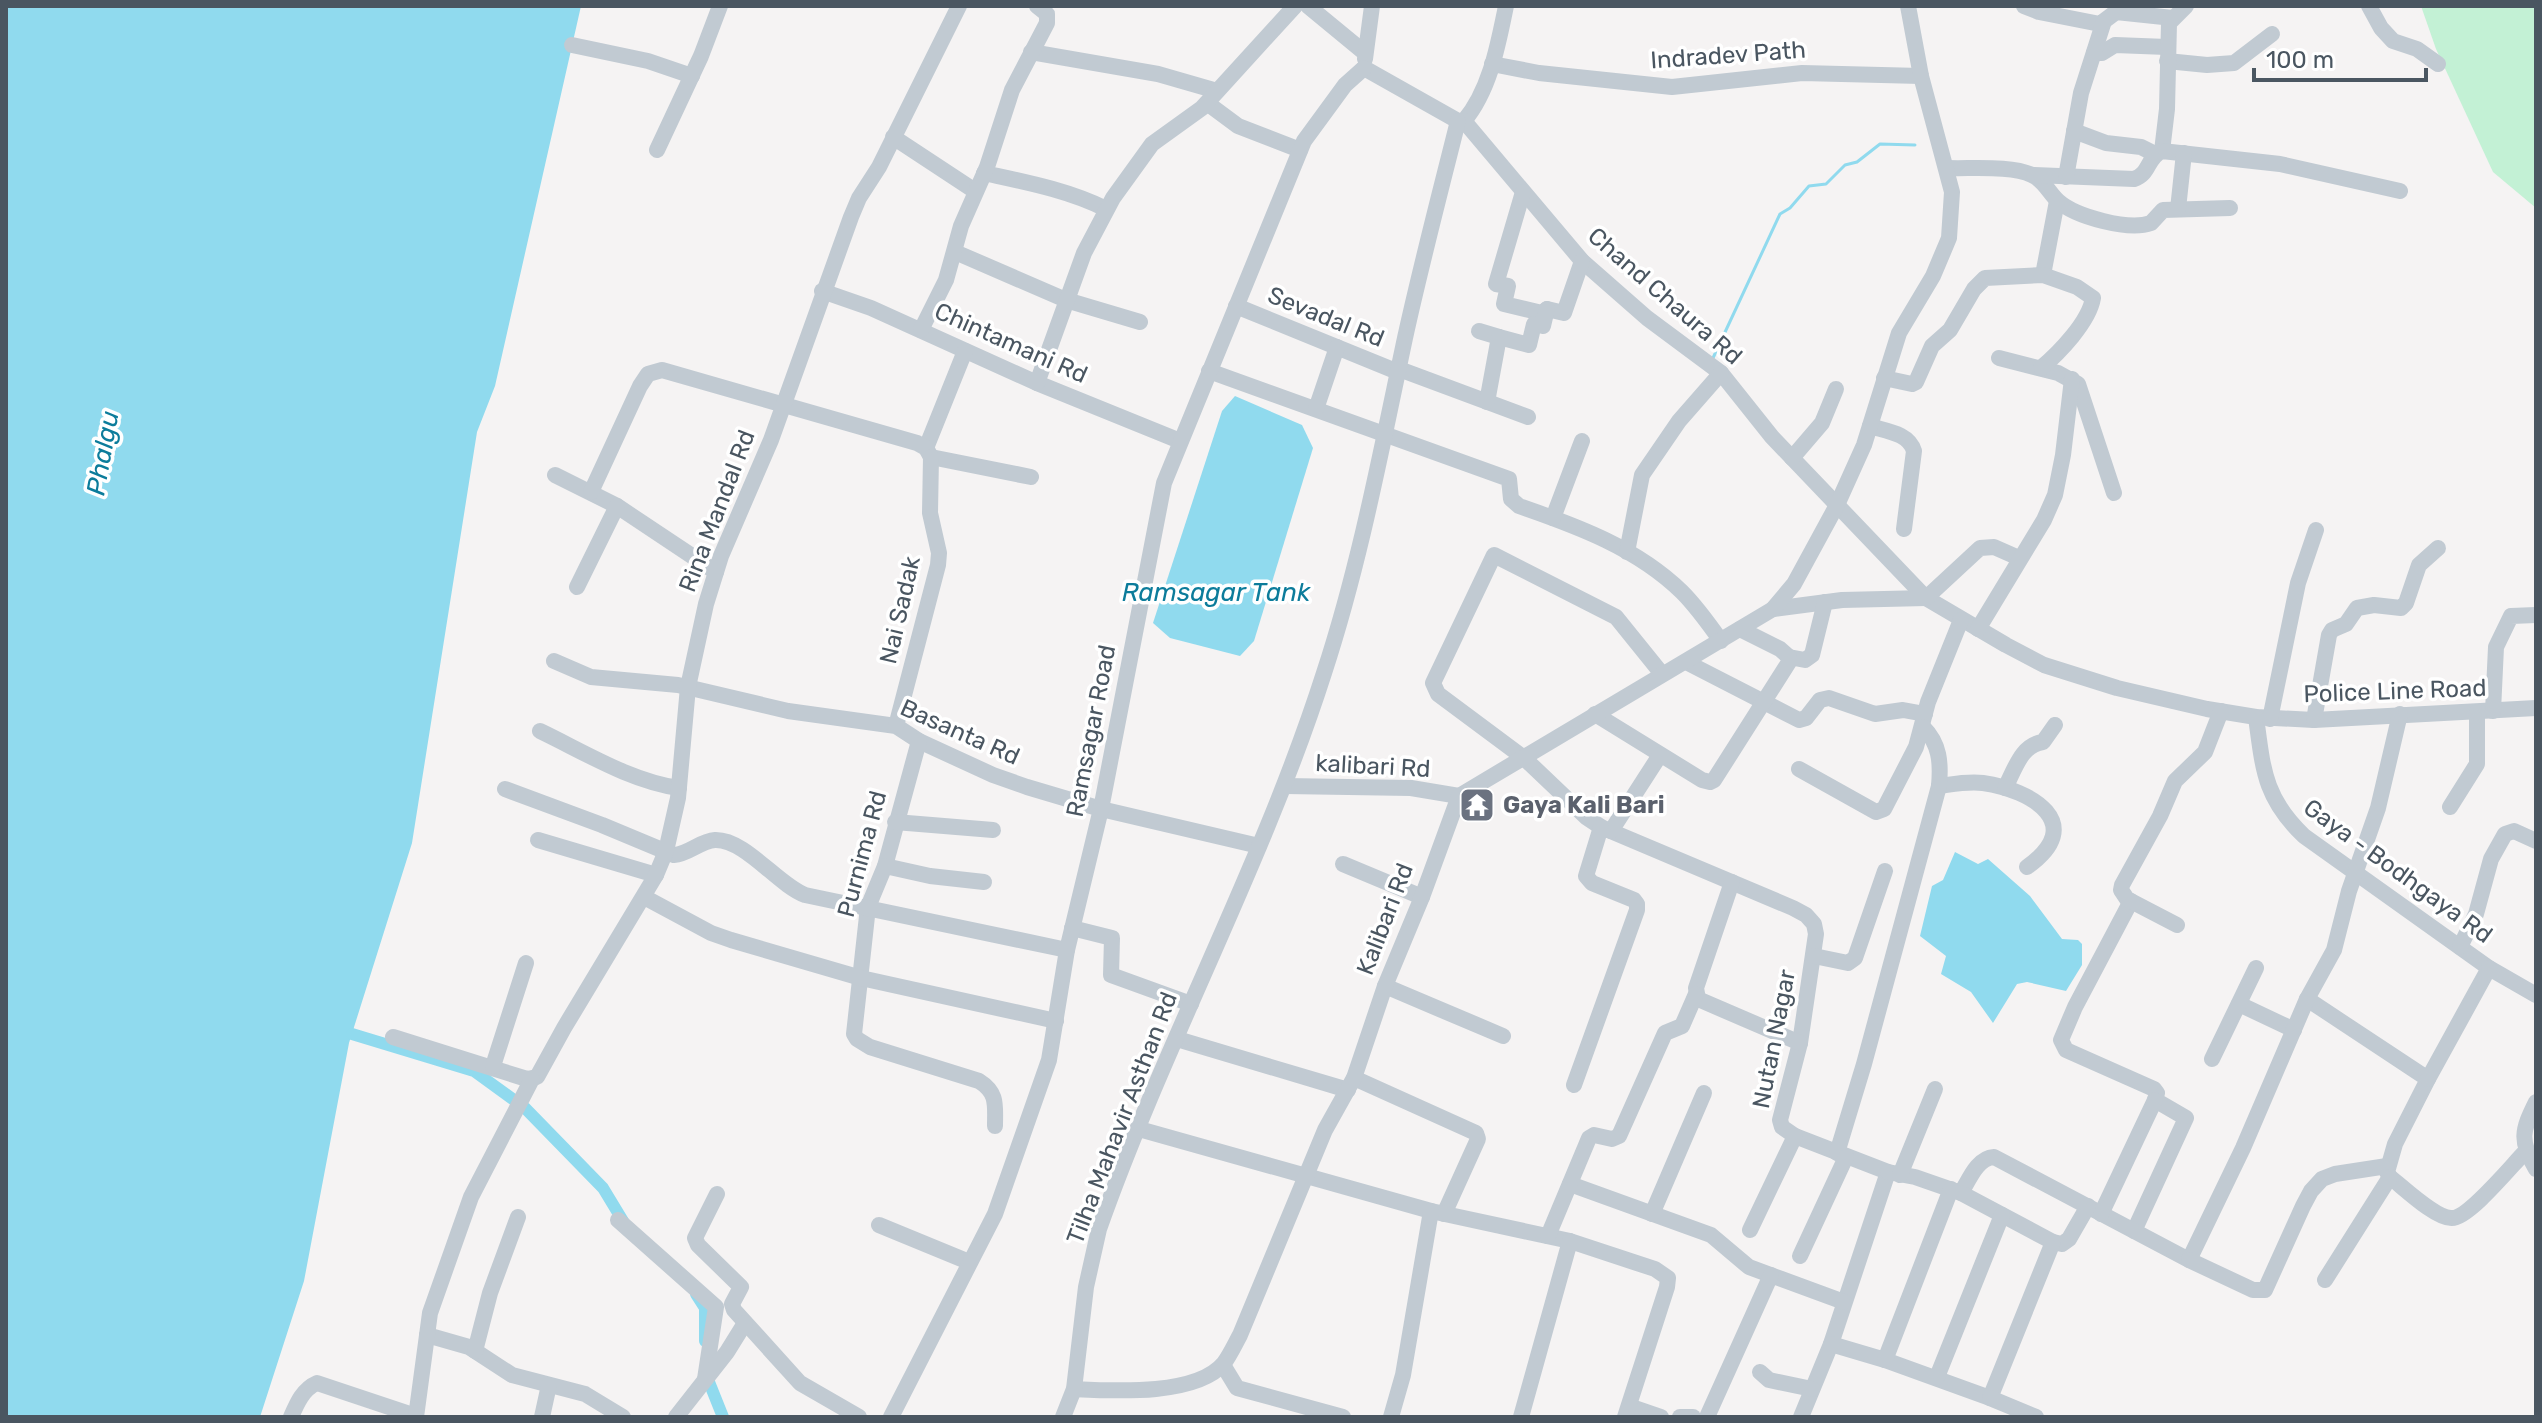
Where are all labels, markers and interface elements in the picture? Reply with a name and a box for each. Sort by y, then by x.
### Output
scale bar [2254,32,2426,82]
street label: Indradev Path [1649,36,1807,74]
text: 100 m [2266,46,2334,74]
street label: Chand Chaura Rd [1582,222,1748,370]
street label: Sevadal Rd [1264,281,1388,353]
street label: Chintamani Rd [930,297,1092,389]
water label: Phalgu [80,408,126,498]
street label: Rina Mandal Rd [673,426,761,596]
street label: Nai Sadak [874,553,926,667]
water label: Ramsagar Tank [1121,577,1311,608]
street label: Ramsagar Road [1061,643,1121,819]
street label: Police Line Road [2303,674,2487,708]
street label: Basanta Rd [896,693,1024,771]
street label: kalibari Rd [1315,749,1431,783]
temple icon: Gaya Kali Bari [1458,786,1496,824]
street label: Purnima Rd [832,788,892,920]
place label: Gaya Kali Bari [1503,791,1665,819]
street label: Gaya - Bodhgaya Rd [2298,793,2498,949]
street label: Kalibari Rd [1351,859,1419,979]
street label: Nutan Nagar [1747,967,1801,1111]
street label: Tilha Mahavir Asthan Rd [1061,988,1183,1248]

